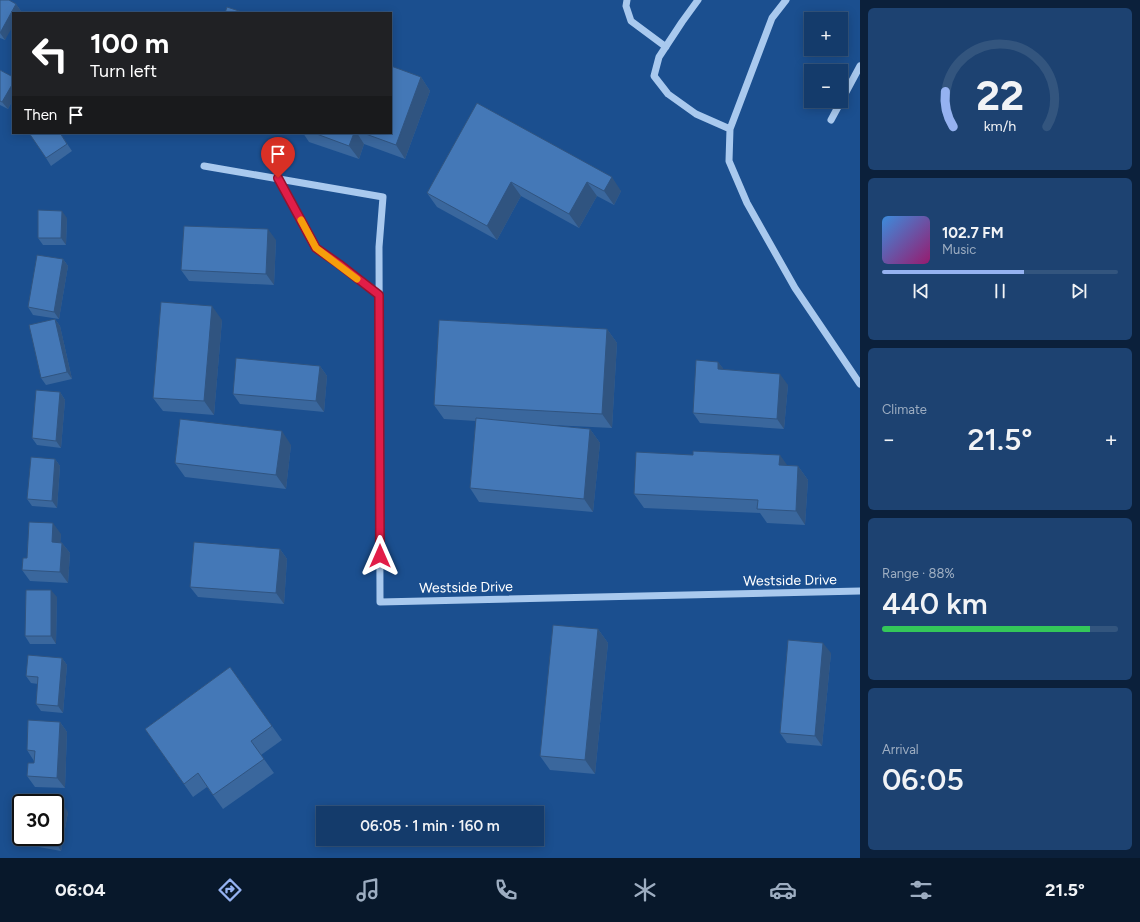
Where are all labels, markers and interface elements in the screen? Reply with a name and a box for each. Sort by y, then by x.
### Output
map controls [804,12,848,108]
button: + [804,12,848,56]
text: 100 m [90,26,169,60]
icon: left [24,28,76,80]
text: Turn left [90,60,157,82]
button: − [804,64,848,108]
text: 22 [976,70,1024,120]
icon: arrive [65,104,87,126]
text: Then [24,106,57,124]
text: km/h [984,117,1016,135]
pin [261,137,295,178]
icon: arrive [267,143,289,165]
text: 102.7 FM [942,224,1004,242]
text: Music [942,242,976,257]
icon: previous [910,280,932,302]
icon: pause [989,280,1011,302]
icon: next [1068,280,1090,302]
text: Climate [882,402,927,417]
text: 21.5° [967,421,1033,458]
text: − [882,426,896,453]
text: + [1104,426,1118,453]
position arrow [359,535,401,577]
text: Range · 88% [882,566,955,581]
street label: Westside Drive [743,571,837,590]
street label: Westside Drive [419,578,513,597]
text: 440 km [882,585,988,622]
text: Arrival [882,742,919,757]
text: 06:05 [882,761,964,798]
speed limit sign: 30 [12,794,64,846]
text: 06:05 · 1 min · 160 m [360,817,500,835]
icon: directions [216,876,244,904]
icon: music [354,876,382,904]
icon: phone [492,876,520,904]
icon: climate [631,876,659,904]
icon: car [769,876,797,904]
icon: filters [907,876,935,904]
text: 06:04 [55,879,106,901]
text: 21.5° [1045,879,1085,901]

